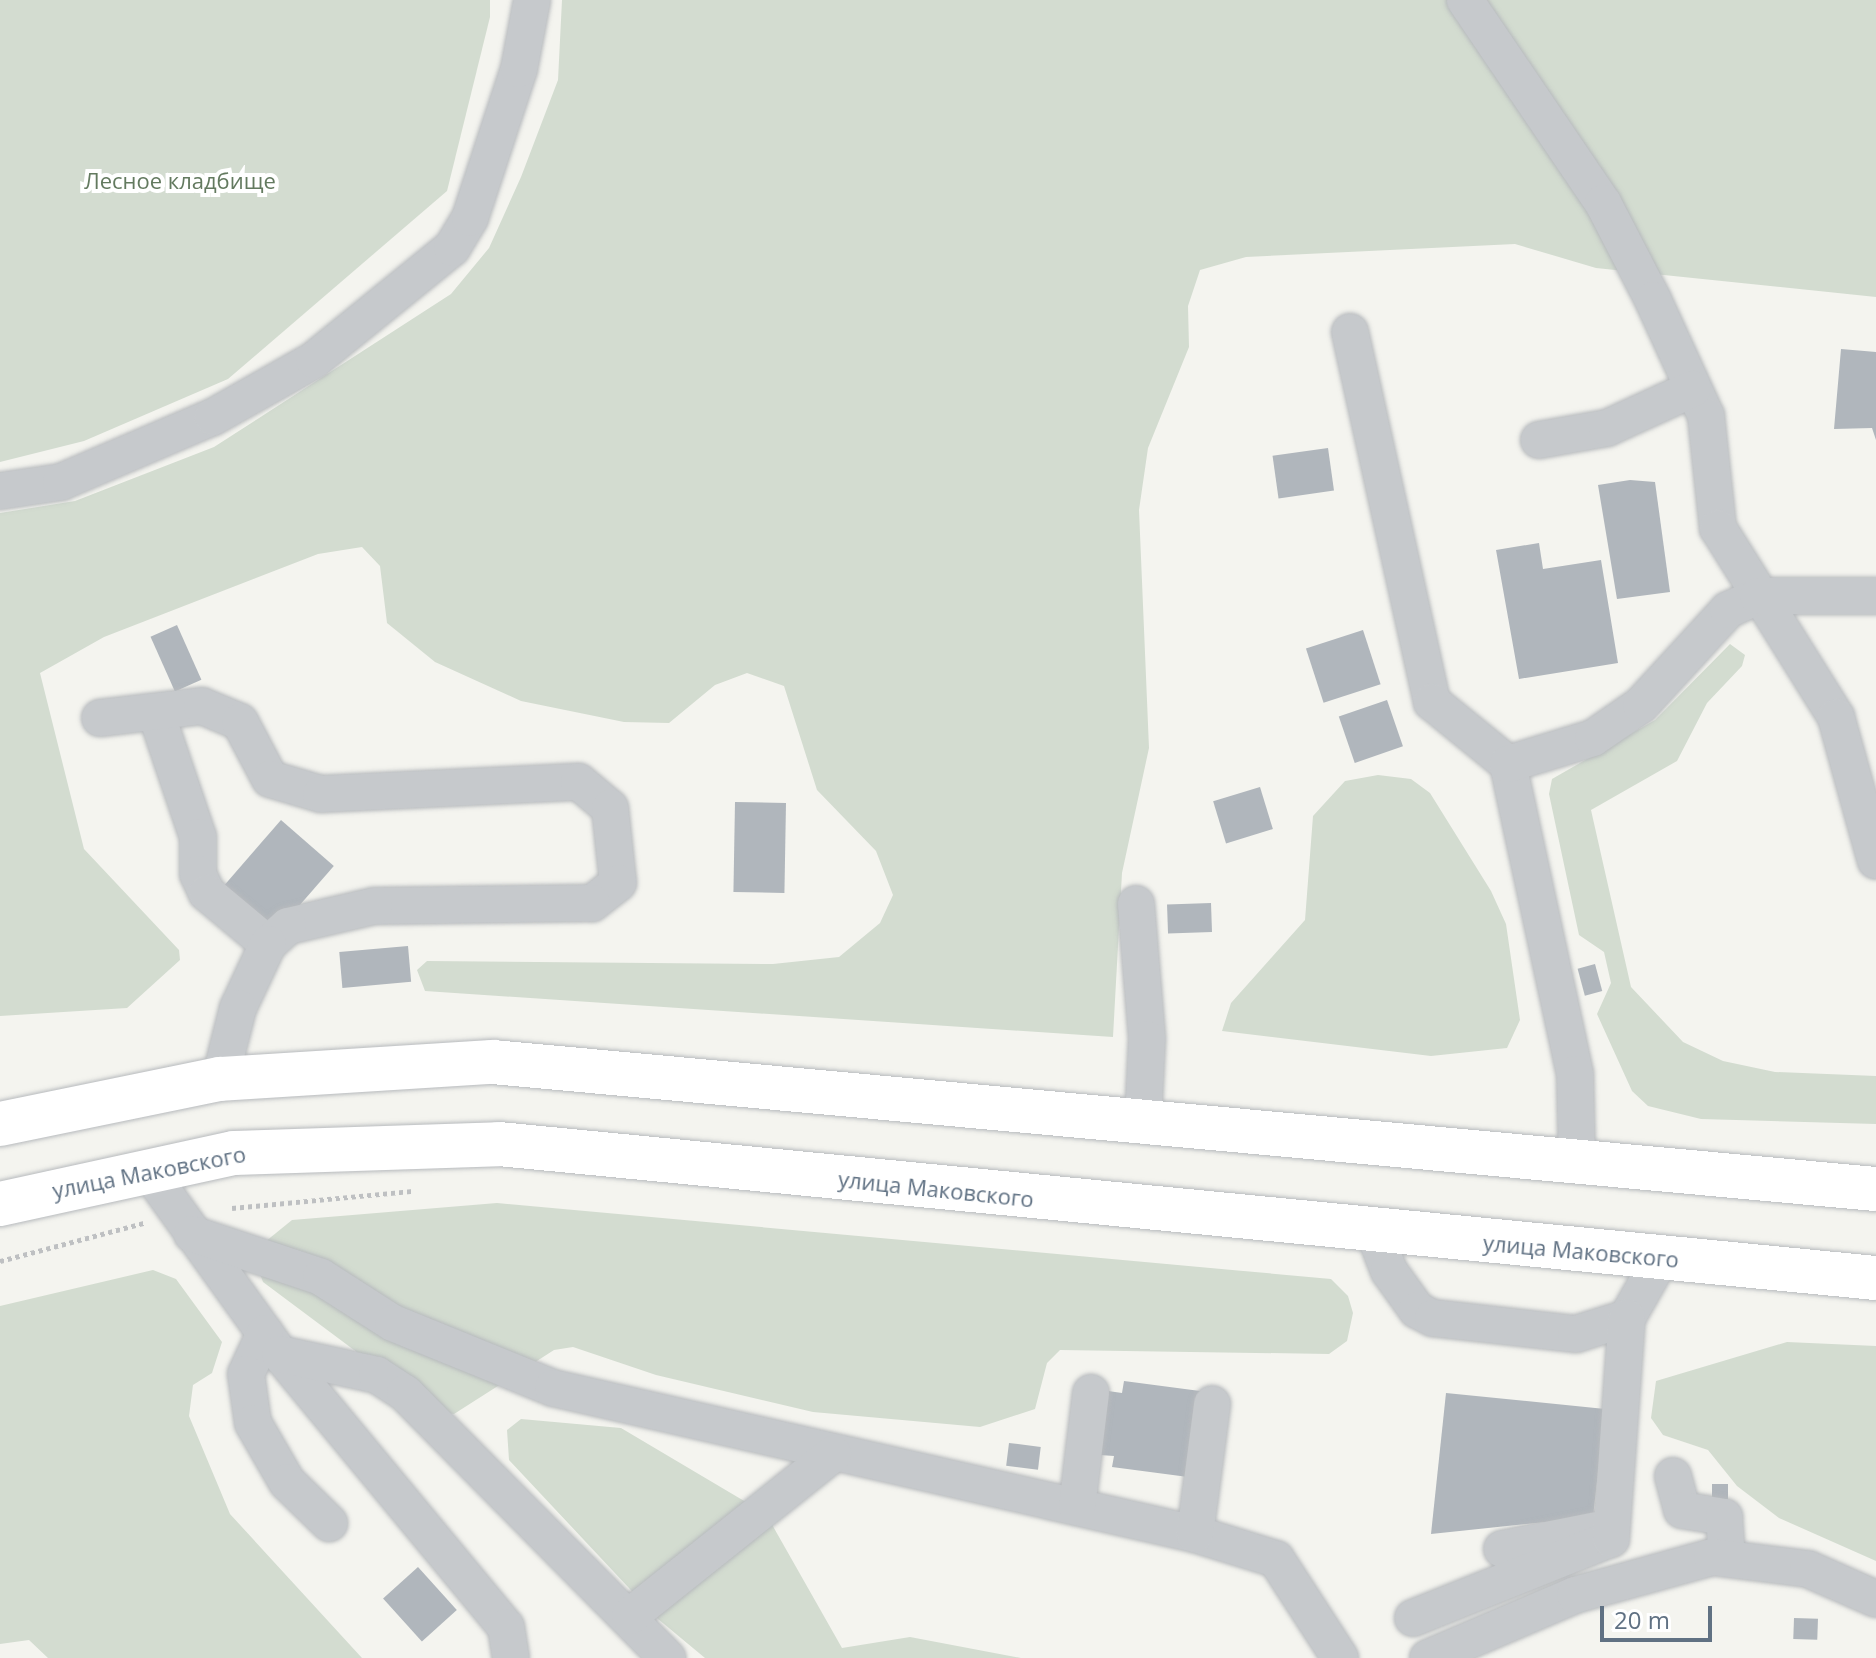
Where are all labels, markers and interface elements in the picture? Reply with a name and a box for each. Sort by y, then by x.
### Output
park label: Лесное кладбище [84,168,276,194]
street label: улица Маковского [50,1140,248,1204]
street label: улица Маковского [837,1166,1035,1212]
street label: улица Маковского [1482,1229,1680,1273]
scale bar [1604,1590,1716,1640]
text: 20 m [1614,1603,1670,1636]

